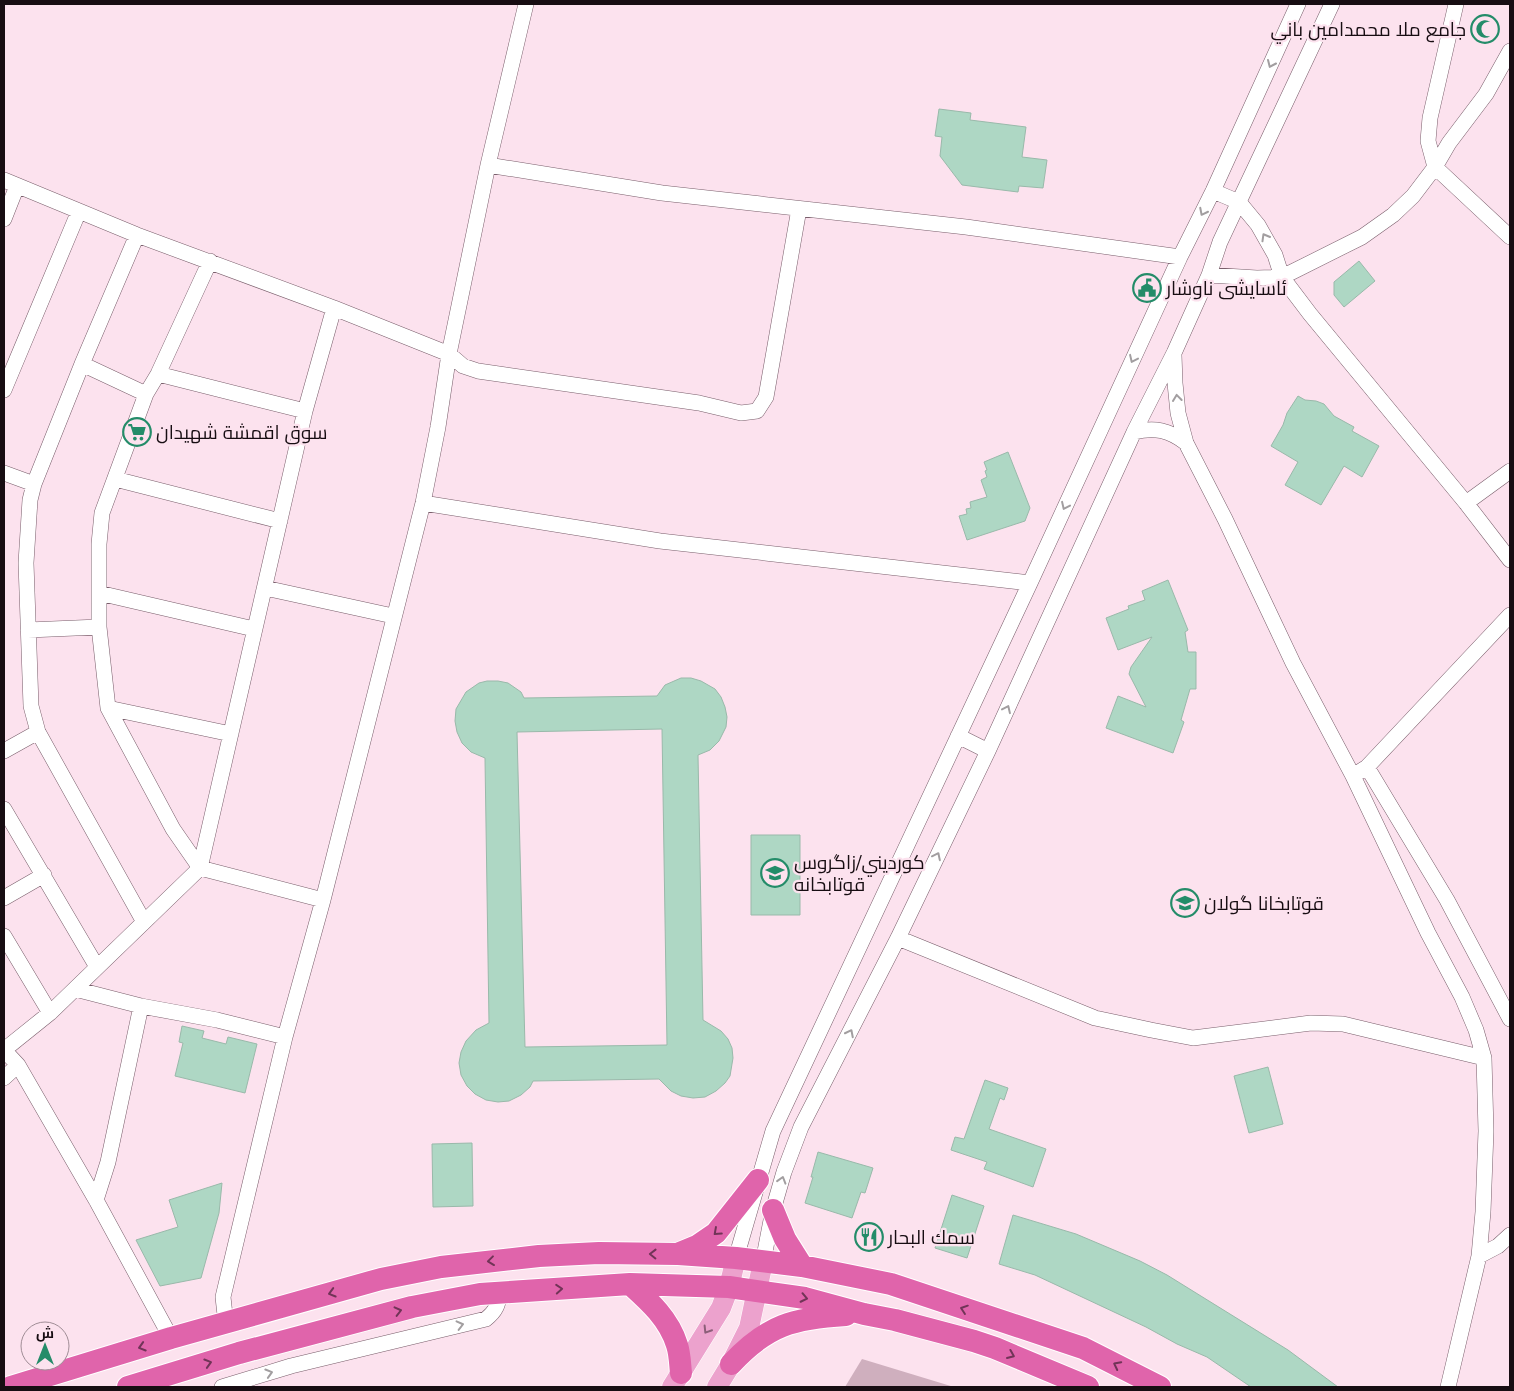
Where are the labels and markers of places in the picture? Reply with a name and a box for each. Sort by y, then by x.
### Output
mosque icon: جامع ملا محمدامين باني [1470,14,1500,44]
place label: جامع ملا محمدامين باني [1270,17,1466,44]
public building icon: ئاسايشى ناوشار [1132,273,1162,303]
place label: ئاسايشى ناوشار [1165,276,1287,300]
supermarket icon: سوق اقمشة شهيدان [122,417,152,447]
place label: سوق اقمشة شهيدان [156,420,328,445]
place label: كورديني/زاگروس قوتابخانه‌ [794,850,925,896]
school or university icon: كورديني/زاگروس قوتابخانه‌ [760,858,790,888]
school or university icon: قوتابخانا گولان [1170,888,1200,918]
place label: قوتابخانا گولان [1204,891,1324,915]
restaurant icon: سمك البحار [854,1222,884,1252]
place label: سمك البحار [887,1225,975,1249]

